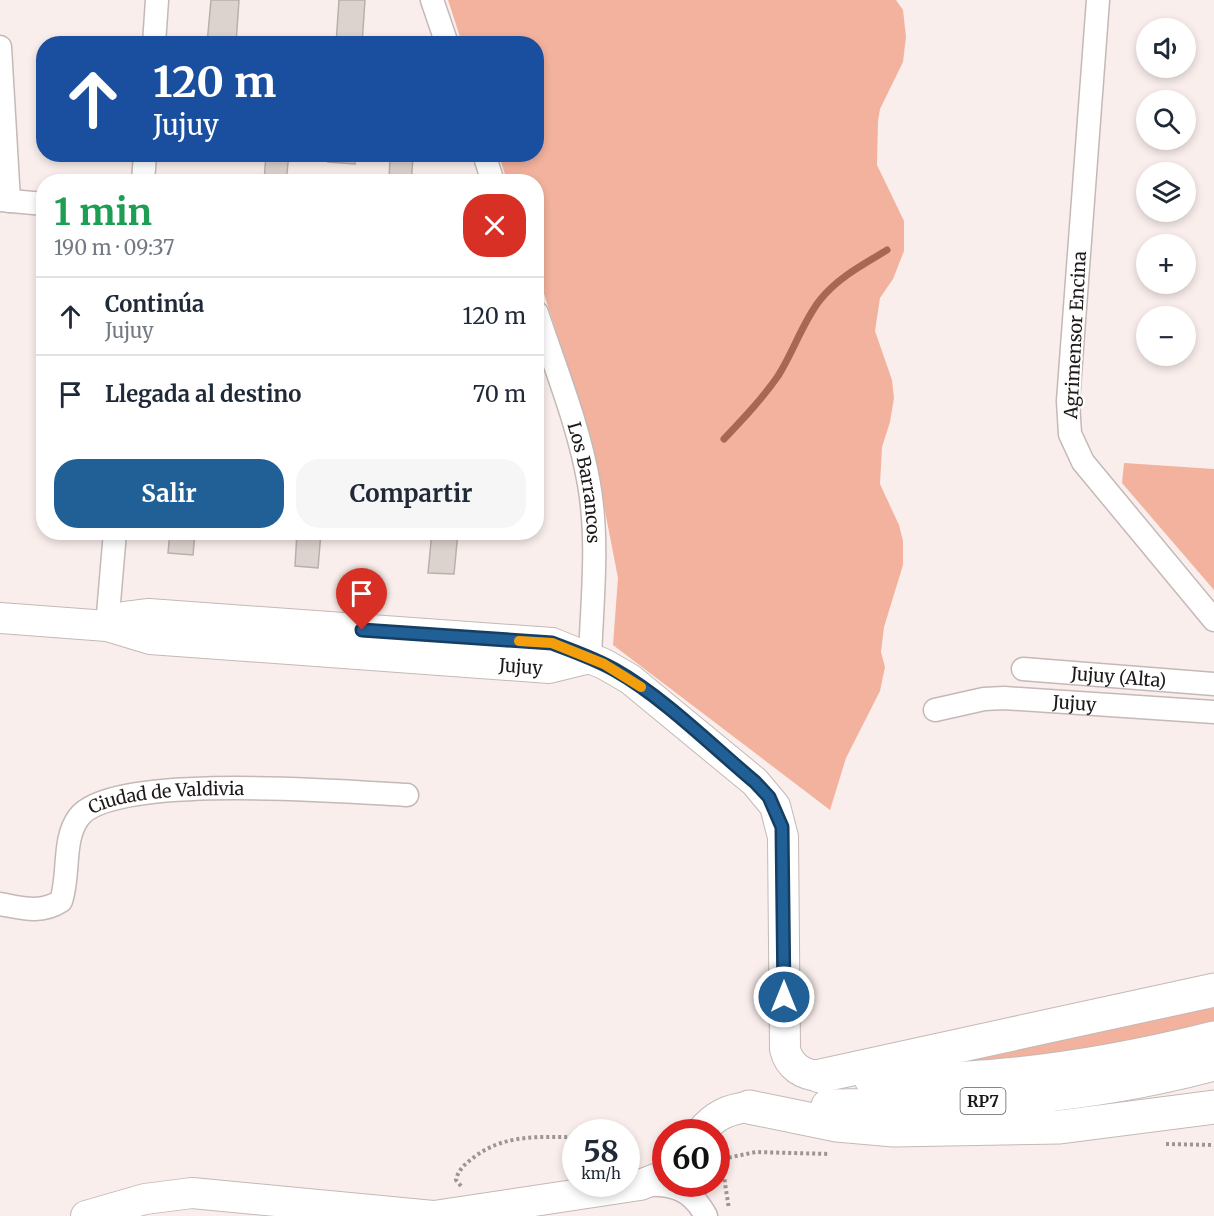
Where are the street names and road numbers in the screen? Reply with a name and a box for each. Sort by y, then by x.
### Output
street label: Agrimensor Encina [1059,250,1091,421]
street label: Los Barrancos [563,419,606,544]
street label: Jujuy [497,653,544,679]
street label: Jujuy (Alta) [1069,661,1167,692]
street label: Jujuy [1051,690,1098,716]
street label: Ciudad de Valdivia [84,776,245,819]
road number: RP7 [960,1088,1006,1114]

